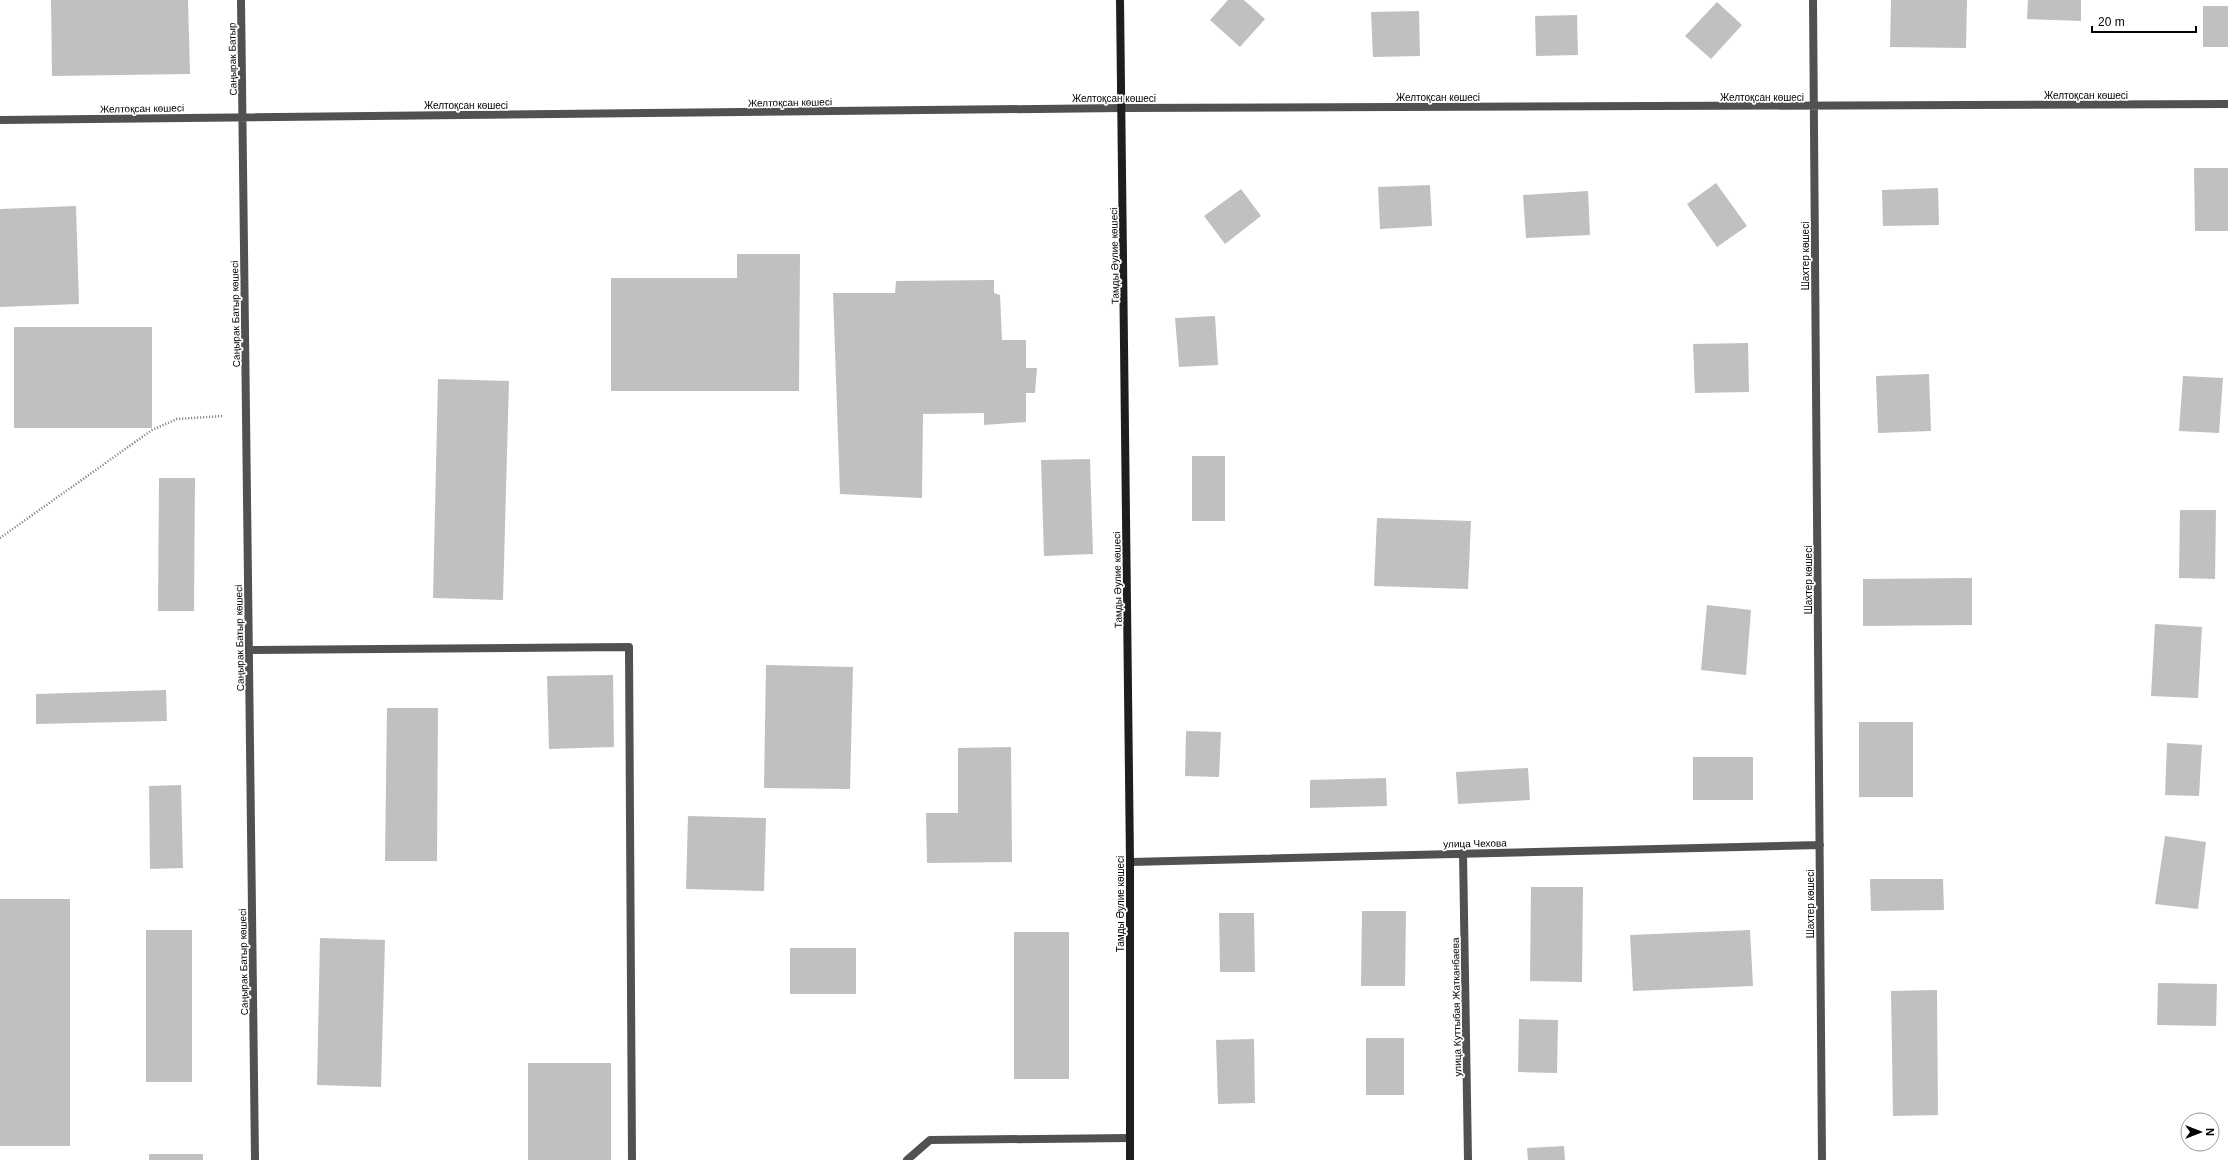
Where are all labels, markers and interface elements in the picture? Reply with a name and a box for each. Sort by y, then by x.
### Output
scale bar [2092,8,2196,34]
text: 20 m [2098,15,2125,29]
street label: Саңырак Батыр [226,22,239,96]
street label: Желтоқсан көшесі [2044,90,2128,101]
street label: Желтоқсан көшесі [1396,92,1480,103]
street label: Желтоқсан көшесі [1720,92,1804,103]
street label: Желтоқсан көшесі [1072,93,1156,104]
street label: Желтоқсан көшесі [748,96,832,109]
street label: Желтоқсан көшесі [424,100,508,111]
street label: Желтоқсан көшесі [100,102,184,115]
street label: Тамды Әулие көшесі [1108,208,1121,304]
street label: Шахтер көшесі [1800,222,1811,290]
street label: Саңырак Батыр көшесі [229,261,242,367]
street label: Тамды Әулие көшесі [1111,532,1124,628]
street label: Шахтер көшесі [1803,546,1814,614]
street label: Саңырак Батыр көшесі [233,585,246,691]
street label: улица Чехова [1443,837,1507,850]
street label: Тамды Әулие көшесі [1115,856,1126,952]
street label: Шахтер көшесі [1805,870,1816,938]
street label: Саңырак Батыр көшесі [237,909,250,1015]
street label: улица Куттыбая Жатканбаева [1450,937,1463,1077]
north arrow [2180,1112,2220,1152]
text: N [2204,1128,2216,1136]

